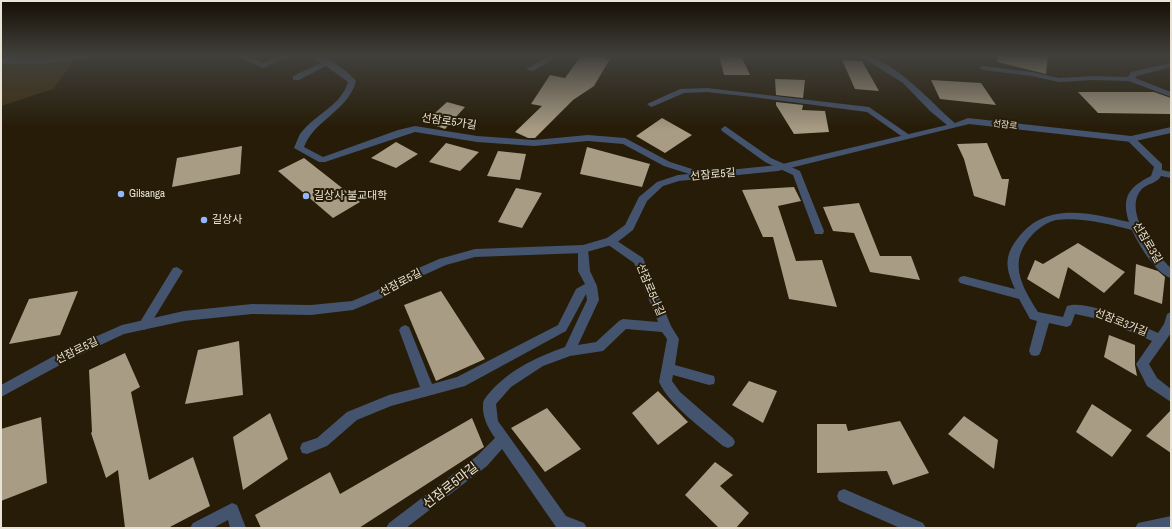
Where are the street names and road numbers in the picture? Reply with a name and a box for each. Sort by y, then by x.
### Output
street label: 선잠로5가길 [421,112,477,132]
street label: 선잠로 [992,118,1018,132]
street label: 선잠로5길 [690,166,736,184]
street label: 선잠로3길 [1130,220,1164,266]
street label: 선잠로5나길 [633,262,667,318]
street label: 선잠로5길 [378,266,424,300]
street label: 선잠로3가길 [1093,306,1149,340]
street label: 선잠로5길 [54,335,100,367]
street label: 선잠로5마길 [420,460,482,512]

